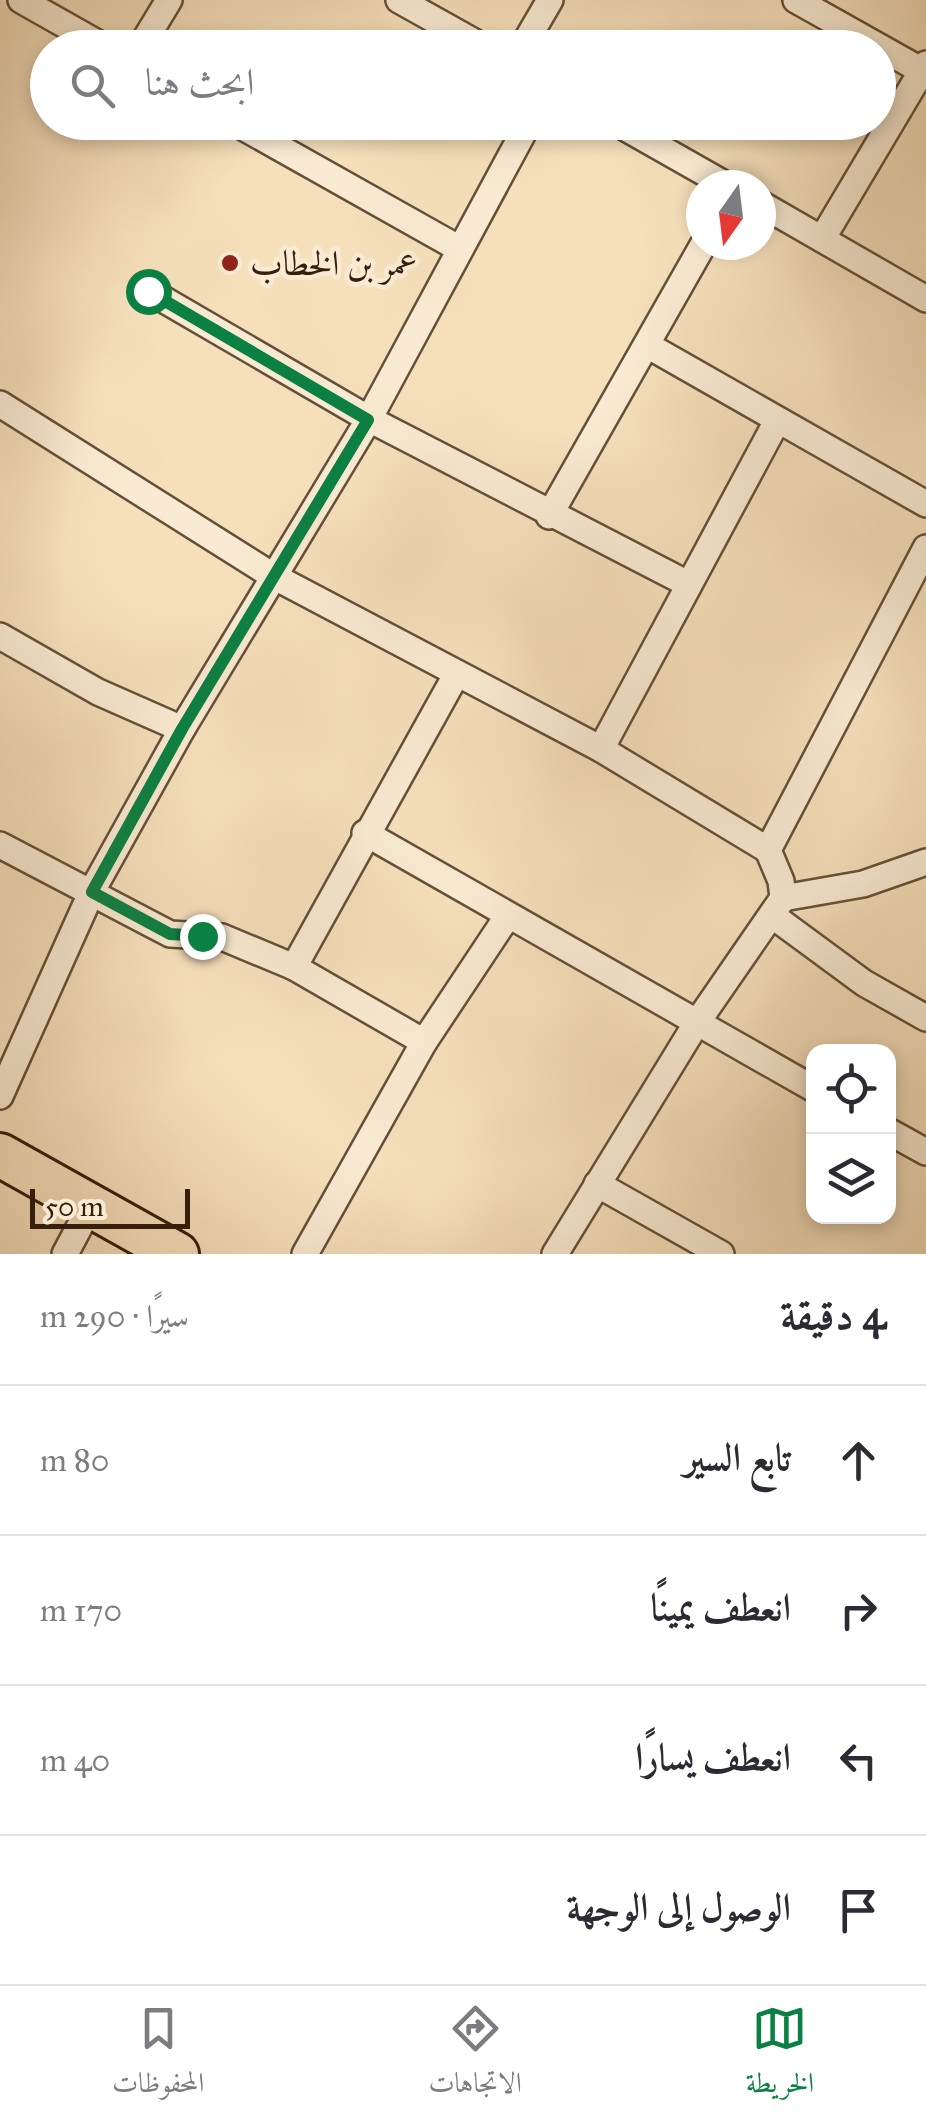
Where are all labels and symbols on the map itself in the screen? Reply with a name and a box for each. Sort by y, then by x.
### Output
north arrow [686,170,776,260]
place label: عمر بن الخطاب [250,242,417,285]
marker: عمر بن الخطاب [219,252,241,274]
route start [126,269,172,315]
route end [180,914,226,960]
scale bar [30,1184,190,1228]

